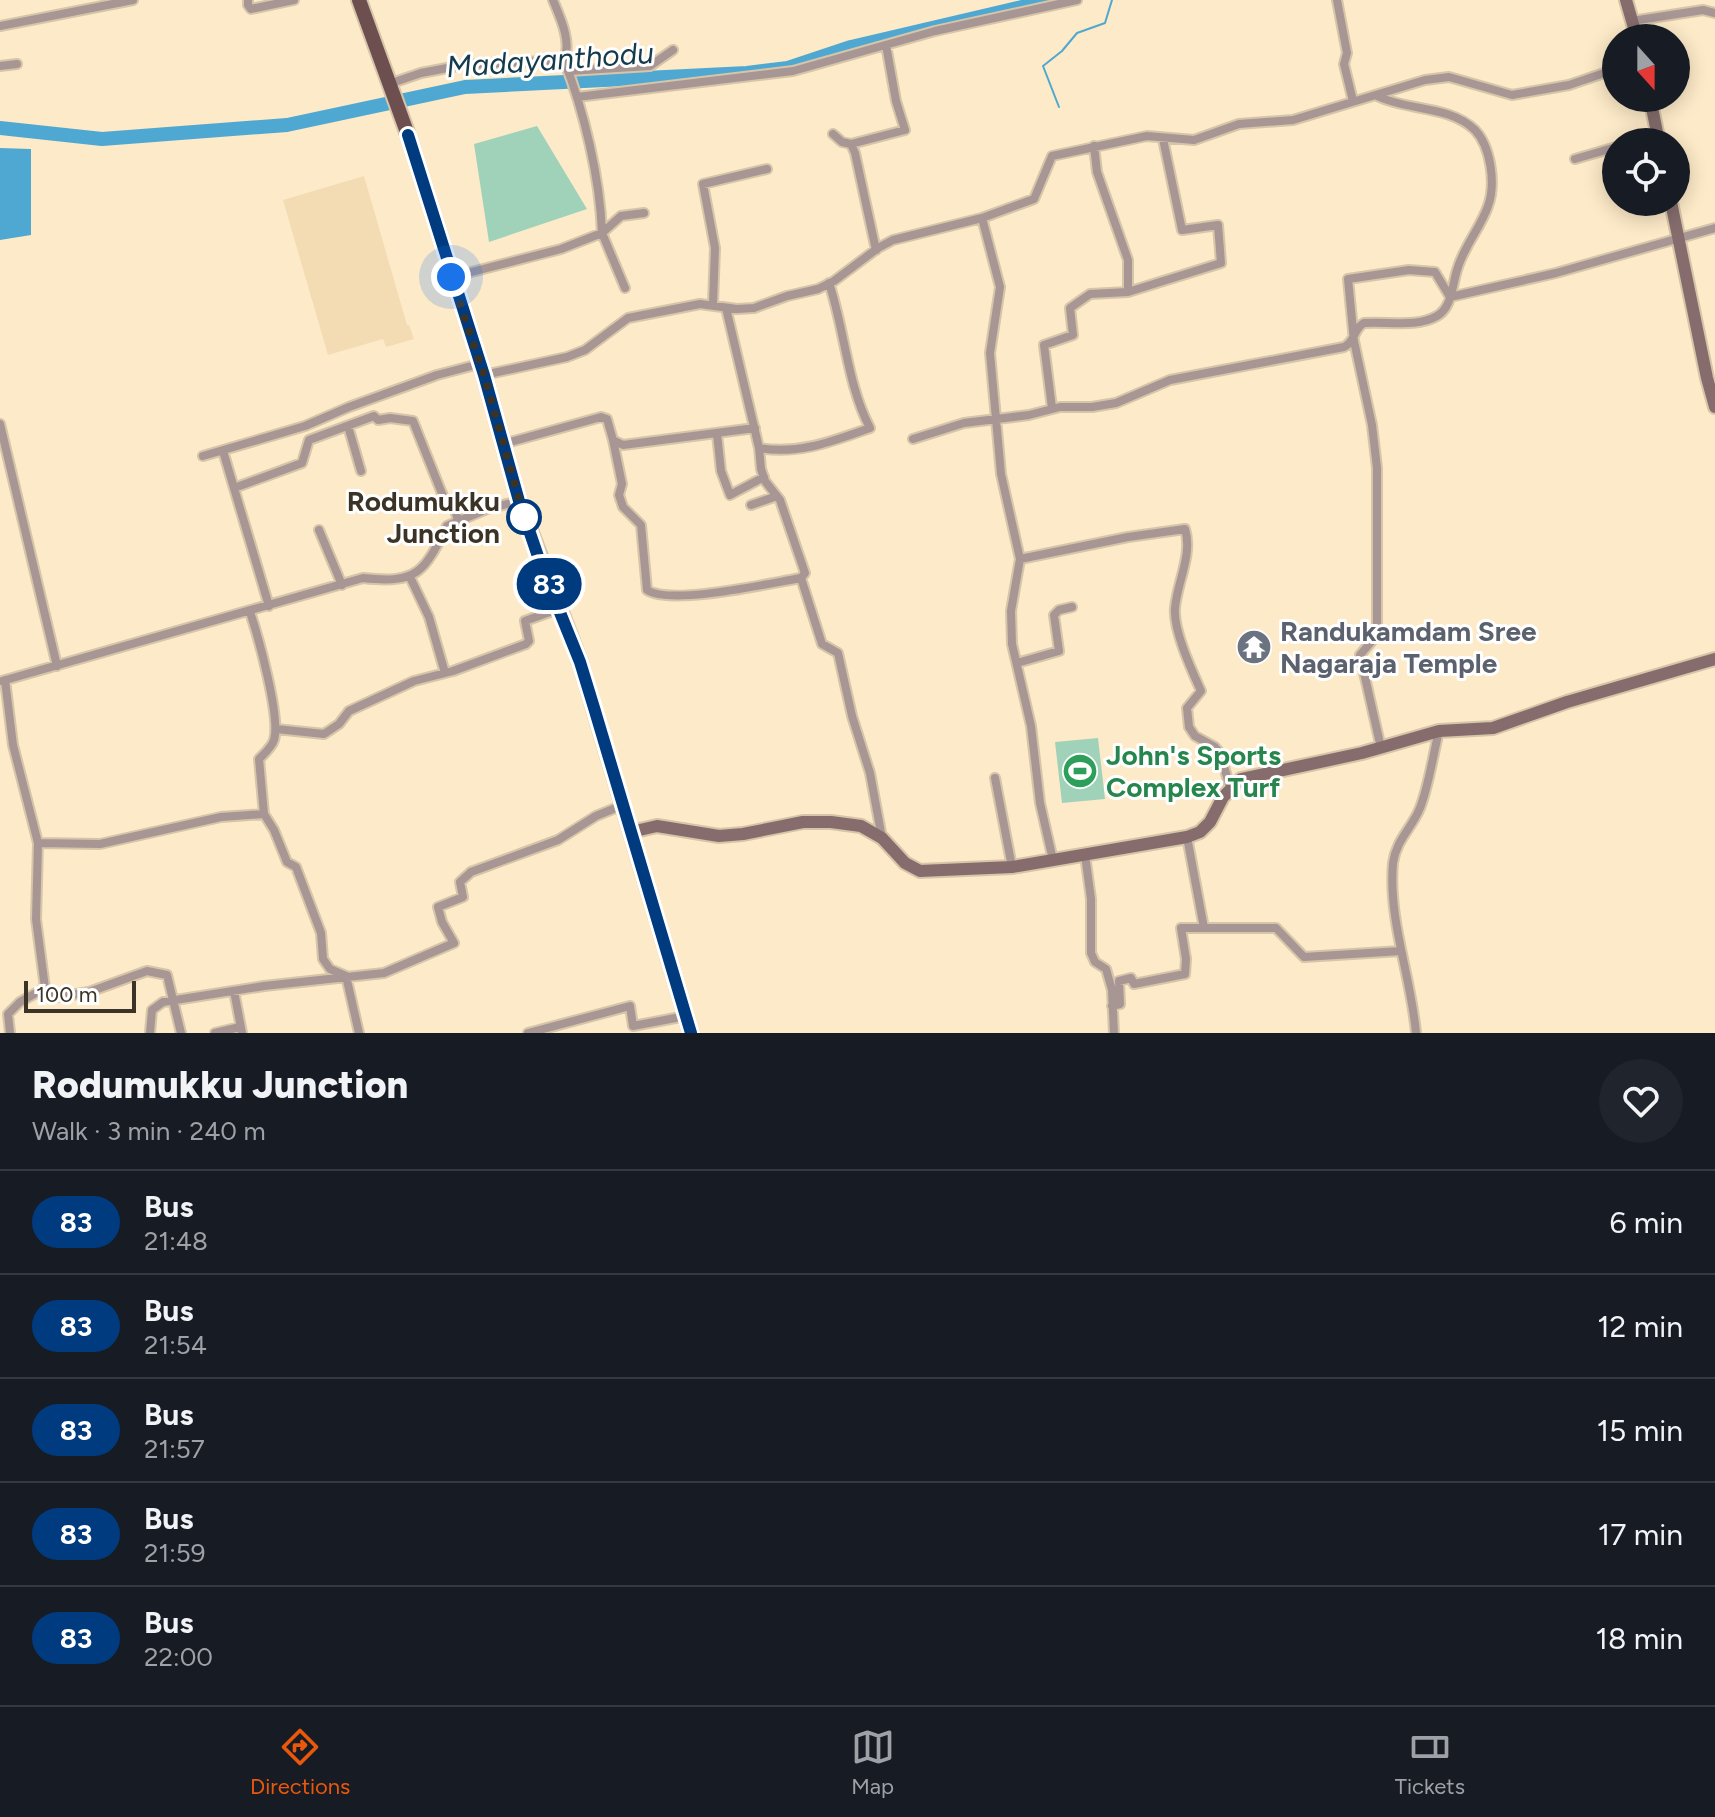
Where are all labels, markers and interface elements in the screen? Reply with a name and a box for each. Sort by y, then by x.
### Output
north arrow [1602,24,1690,112]
map controls [1602,24,1690,216]
water label: Madayanthodu [445,34,655,85]
button: locate [1602,128,1690,216]
your location [431,257,471,297]
place label: Rodumukku Junction [347,484,500,550]
marker: Rodumukku Junction [507,500,541,534]
line badge: 83 [513,558,585,610]
text: 83 [533,567,565,601]
place label: Randukamdam Sree Nagaraja Temple [1280,614,1536,680]
temple icon: Randukamdam Sree Nagaraja Temple [1235,628,1273,666]
place label: John's Sports Complex Turf [1106,738,1281,804]
sports icon: John's Sports Complex Turf [1061,752,1099,790]
scale bar [24,977,136,1013]
text: 100 m [36,981,97,1008]
button: heart [1599,1059,1683,1143]
text: Rodumukku Junction [32,1062,408,1108]
text: Walk · 3 min · 240 m [32,1115,266,1147]
text: Bus [144,1188,193,1225]
text: 6 min [1609,1204,1683,1241]
text: 83 [60,1205,92,1239]
text: 21:48 [144,1225,208,1257]
text: Bus [144,1292,193,1329]
text: 12 min [1597,1308,1683,1345]
text: 83 [60,1309,92,1343]
text: 21:54 [144,1329,207,1361]
text: Bus [144,1396,193,1433]
text: 15 min [1597,1412,1683,1449]
text: 83 [60,1413,92,1447]
text: 21:57 [144,1433,205,1465]
text: Bus [144,1500,193,1537]
text: 17 min [1598,1516,1683,1553]
text: 83 [60,1517,92,1551]
text: 21:59 [144,1537,206,1569]
text: Bus [144,1604,193,1641]
text: 18 min [1596,1620,1683,1657]
text: 83 [60,1621,92,1655]
text: 22:00 [144,1641,213,1673]
tab: Directions [250,1725,350,1800]
tab: Map [851,1725,895,1800]
tab: Tickets [1395,1725,1465,1800]

